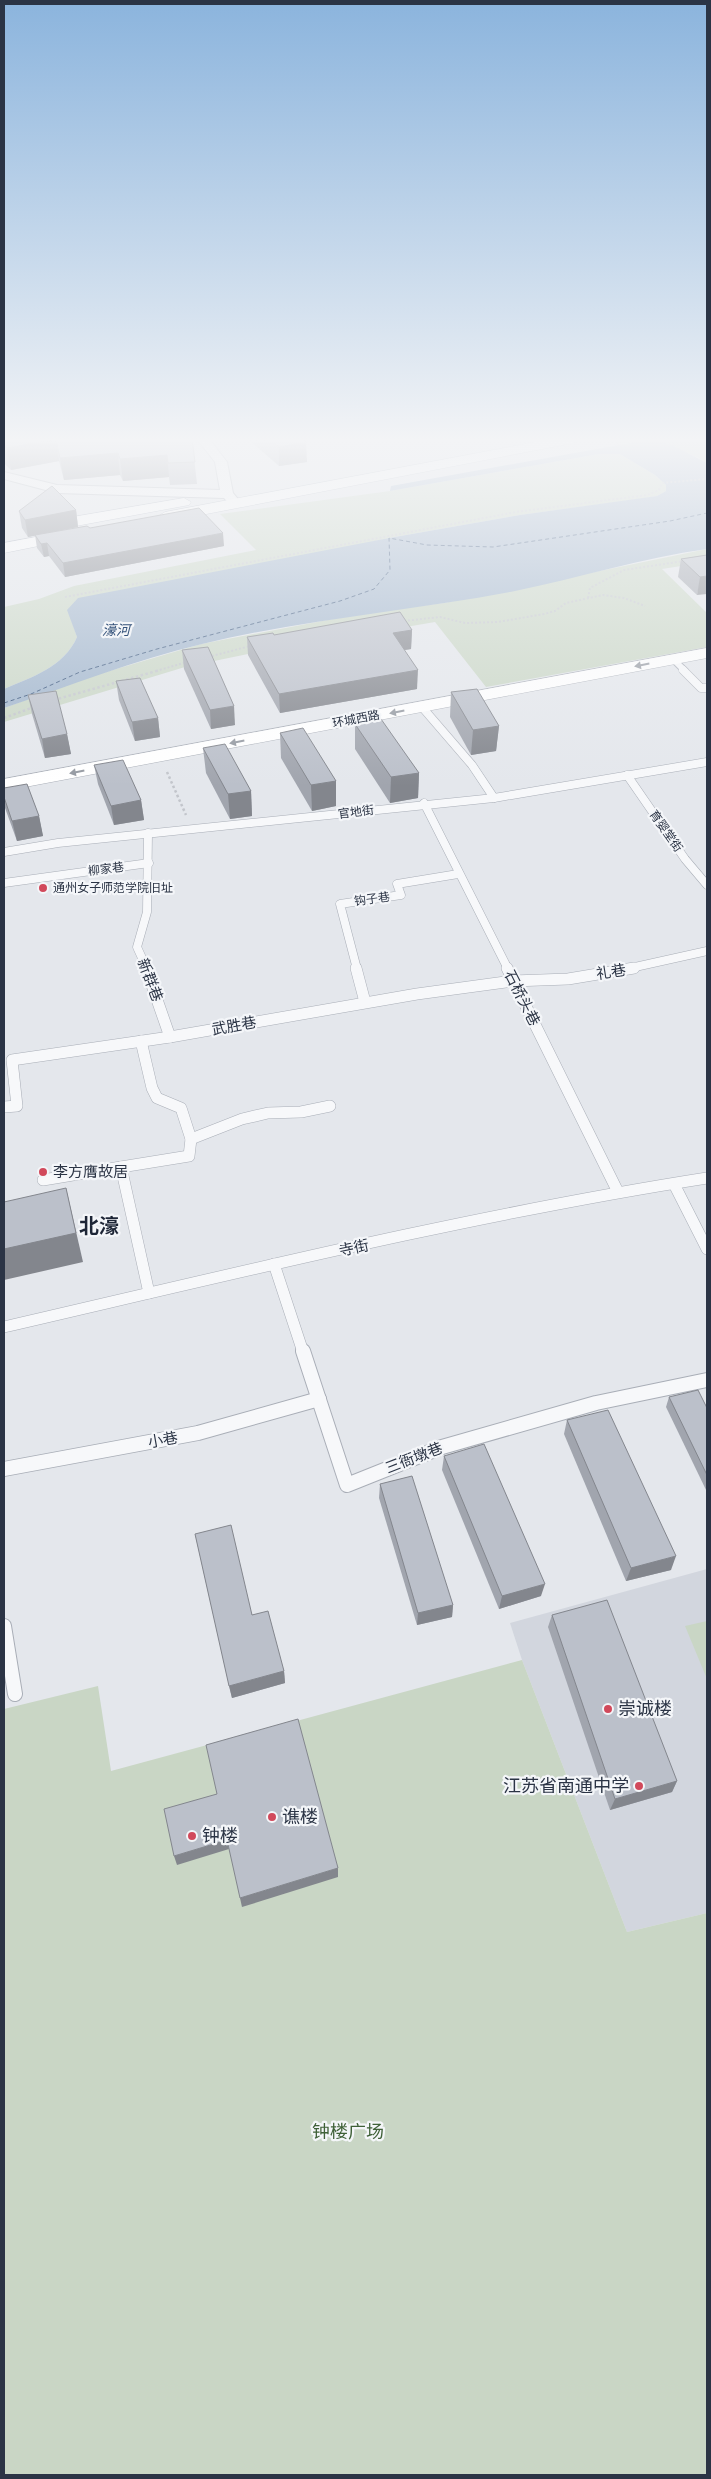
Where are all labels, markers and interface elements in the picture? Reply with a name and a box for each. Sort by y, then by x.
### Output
water label: 濠河 [102,620,133,640]
one-way arrow [634,661,650,669]
street label: 环城西路 [331,706,381,731]
one-way arrow [388,708,404,716]
one-way arrow [228,738,244,746]
one-way arrow [69,768,85,776]
street label: 官地街 [337,801,375,822]
street label: 育婴堂街 [646,806,687,855]
street label: 柳家巷 [87,858,125,879]
place label: 通州女子师范学院旧址 [53,879,173,896]
marker: 通州女子师范学院旧址 [37,882,49,894]
street label: 钩子巷 [353,888,391,909]
street label: 新群巷 [133,955,168,1005]
street label: 礼巷 [594,959,627,984]
street label: 石桥头巷 [499,966,545,1029]
street label: 武胜巷 [210,1011,258,1040]
place label: 李方膺故居 [53,1161,128,1182]
marker: 李方膺故居 [37,1166,49,1178]
district label: 北濠 [79,1212,119,1240]
street label: 寺街 [337,1234,371,1261]
street label: 小巷 [146,1427,180,1452]
street label: 三衙墩巷 [382,1437,446,1478]
place label: 崇诚楼 [618,1696,672,1721]
marker: 崇诚楼 [602,1703,614,1715]
place label: 江苏省南通中学 [503,1773,629,1798]
marker: 江苏省南通中学 [633,1780,645,1792]
place label: 谯楼 [282,1804,318,1829]
marker: 谯楼 [266,1811,278,1823]
place label: 钟楼 [202,1823,238,1848]
marker: 钟楼 [186,1830,198,1842]
park label: 钟楼广场 [312,2119,384,2144]

